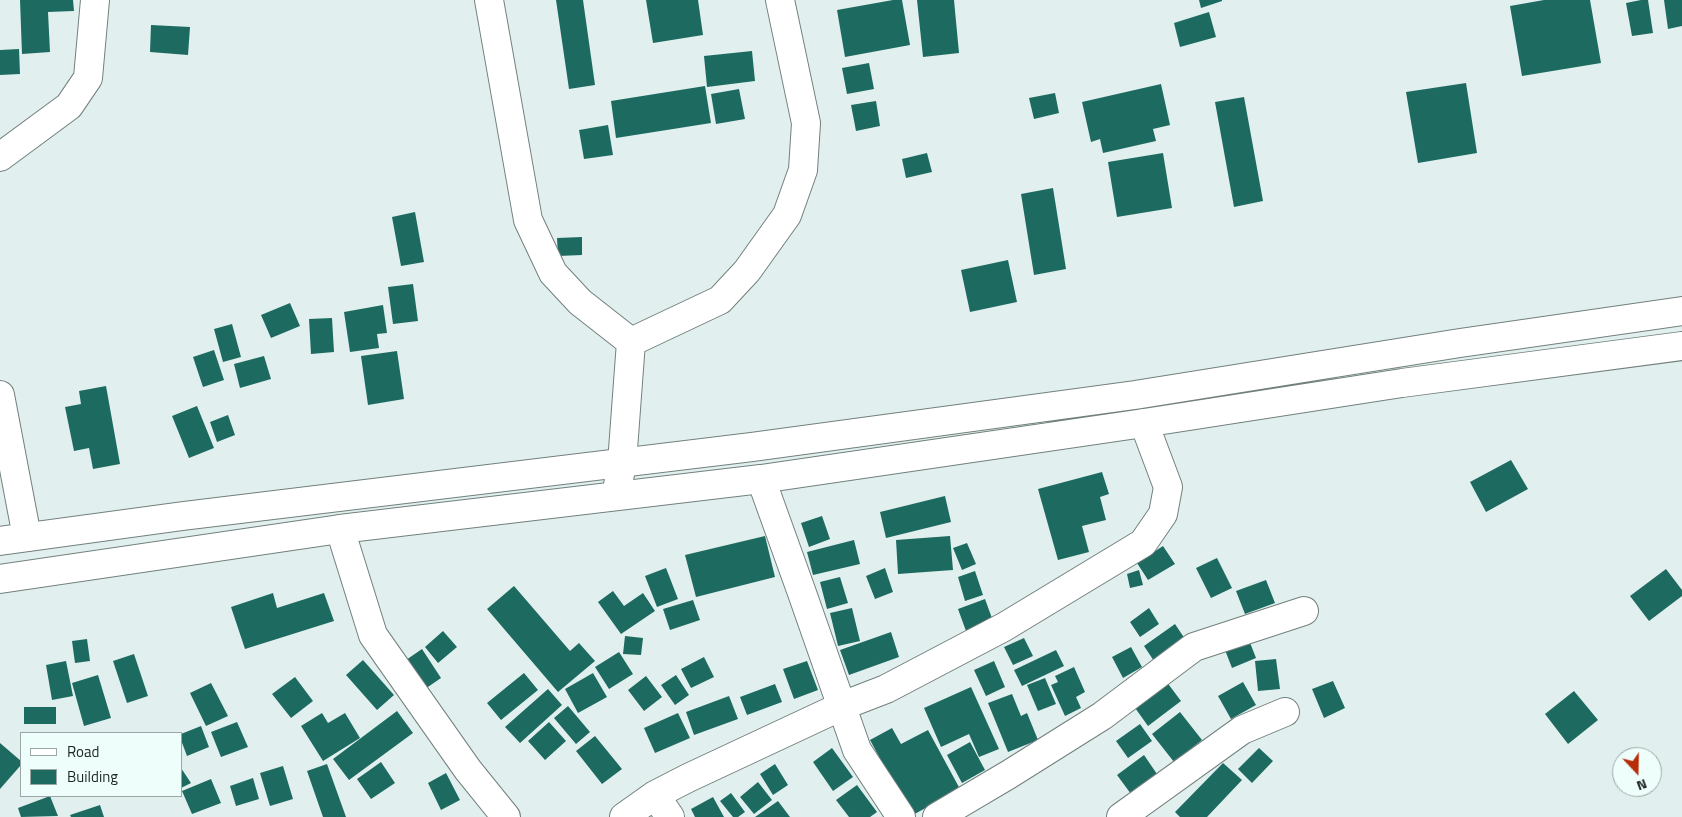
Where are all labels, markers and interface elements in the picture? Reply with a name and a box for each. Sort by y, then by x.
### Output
legend [20,732,182,797]
text: Road [67,740,99,763]
north arrow [1612,747,1662,797]
text: Building [67,765,118,788]
text: N [1634,774,1650,797]

